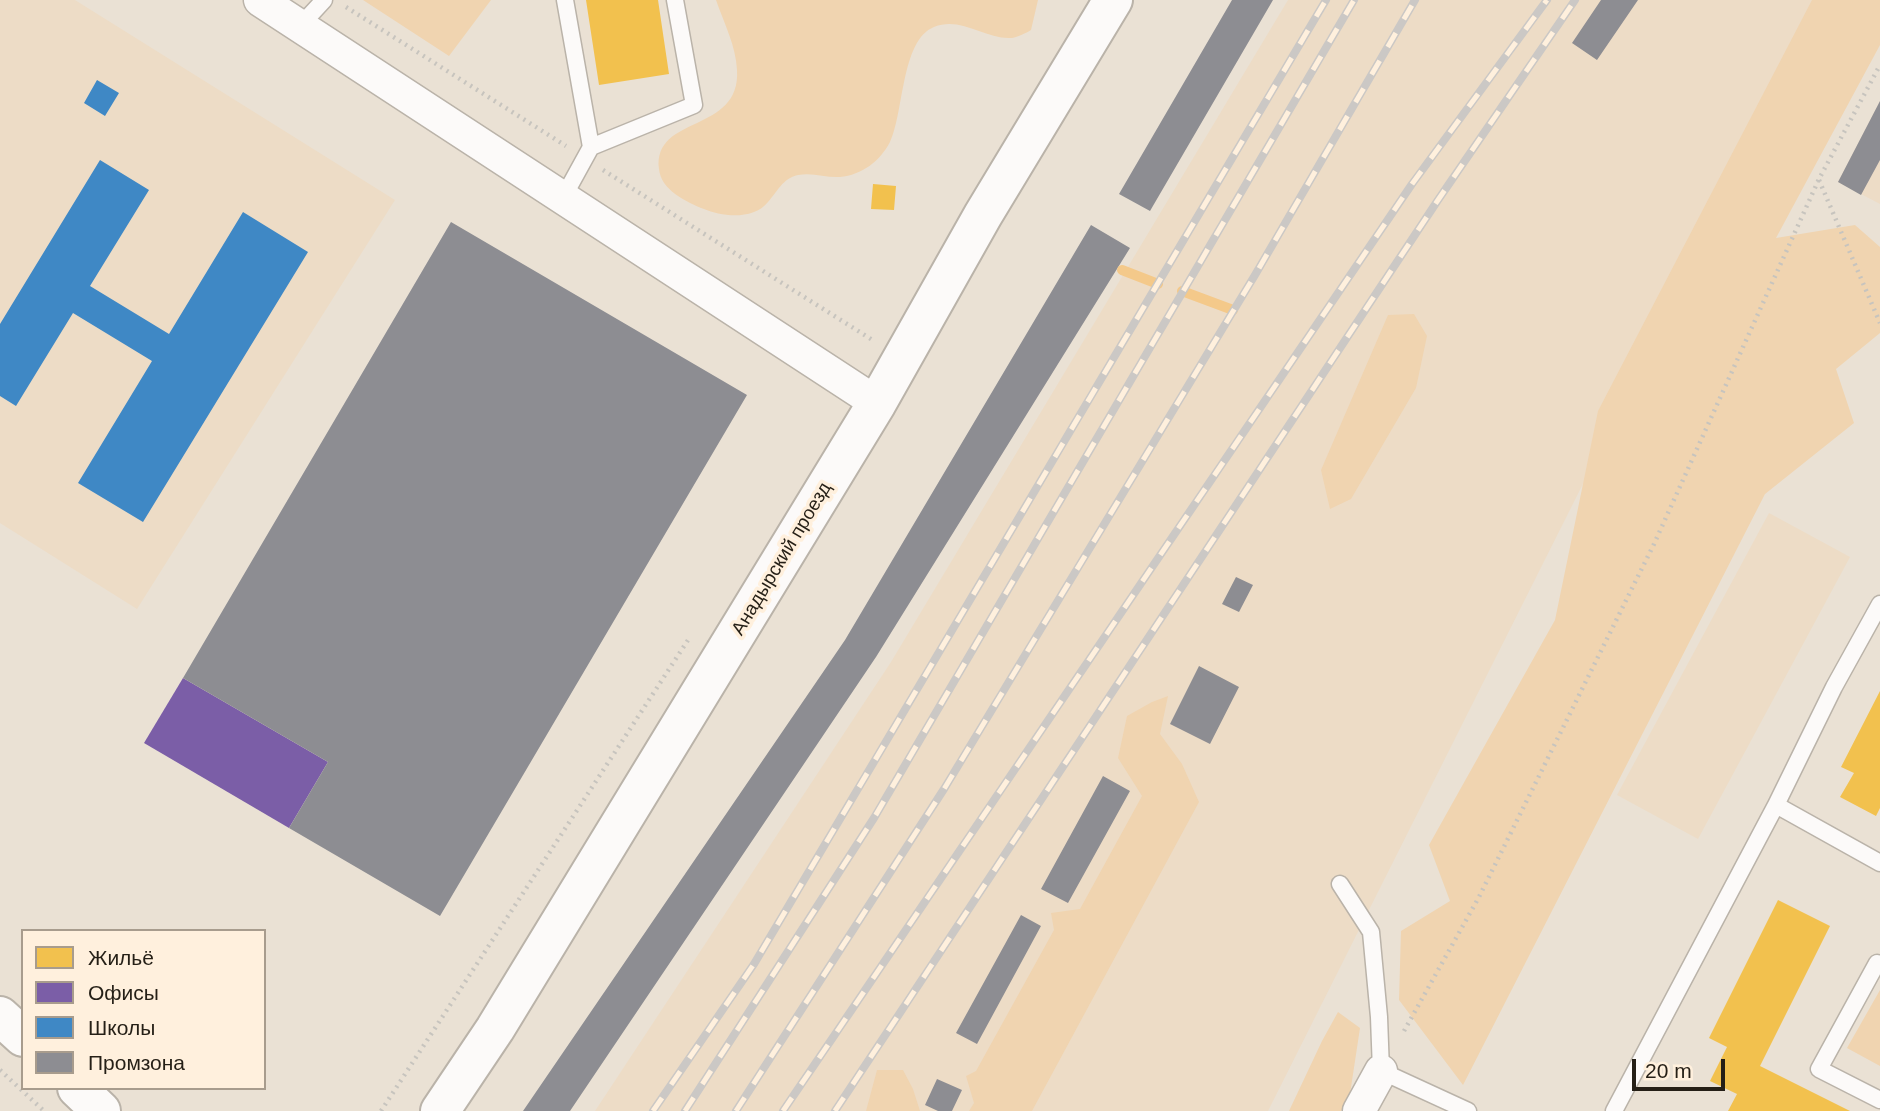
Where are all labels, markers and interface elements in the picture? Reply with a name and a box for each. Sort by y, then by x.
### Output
street label: Анадырский проезд [727,478,837,640]
legend [21,929,266,1090]
text: Жильё [88,946,154,969]
text: Офисы [88,981,159,1004]
text: Школы [88,1016,155,1039]
scale bar [1635,1044,1728,1088]
text: Промзона [88,1051,185,1074]
text: 20 m [1645,1059,1692,1082]

